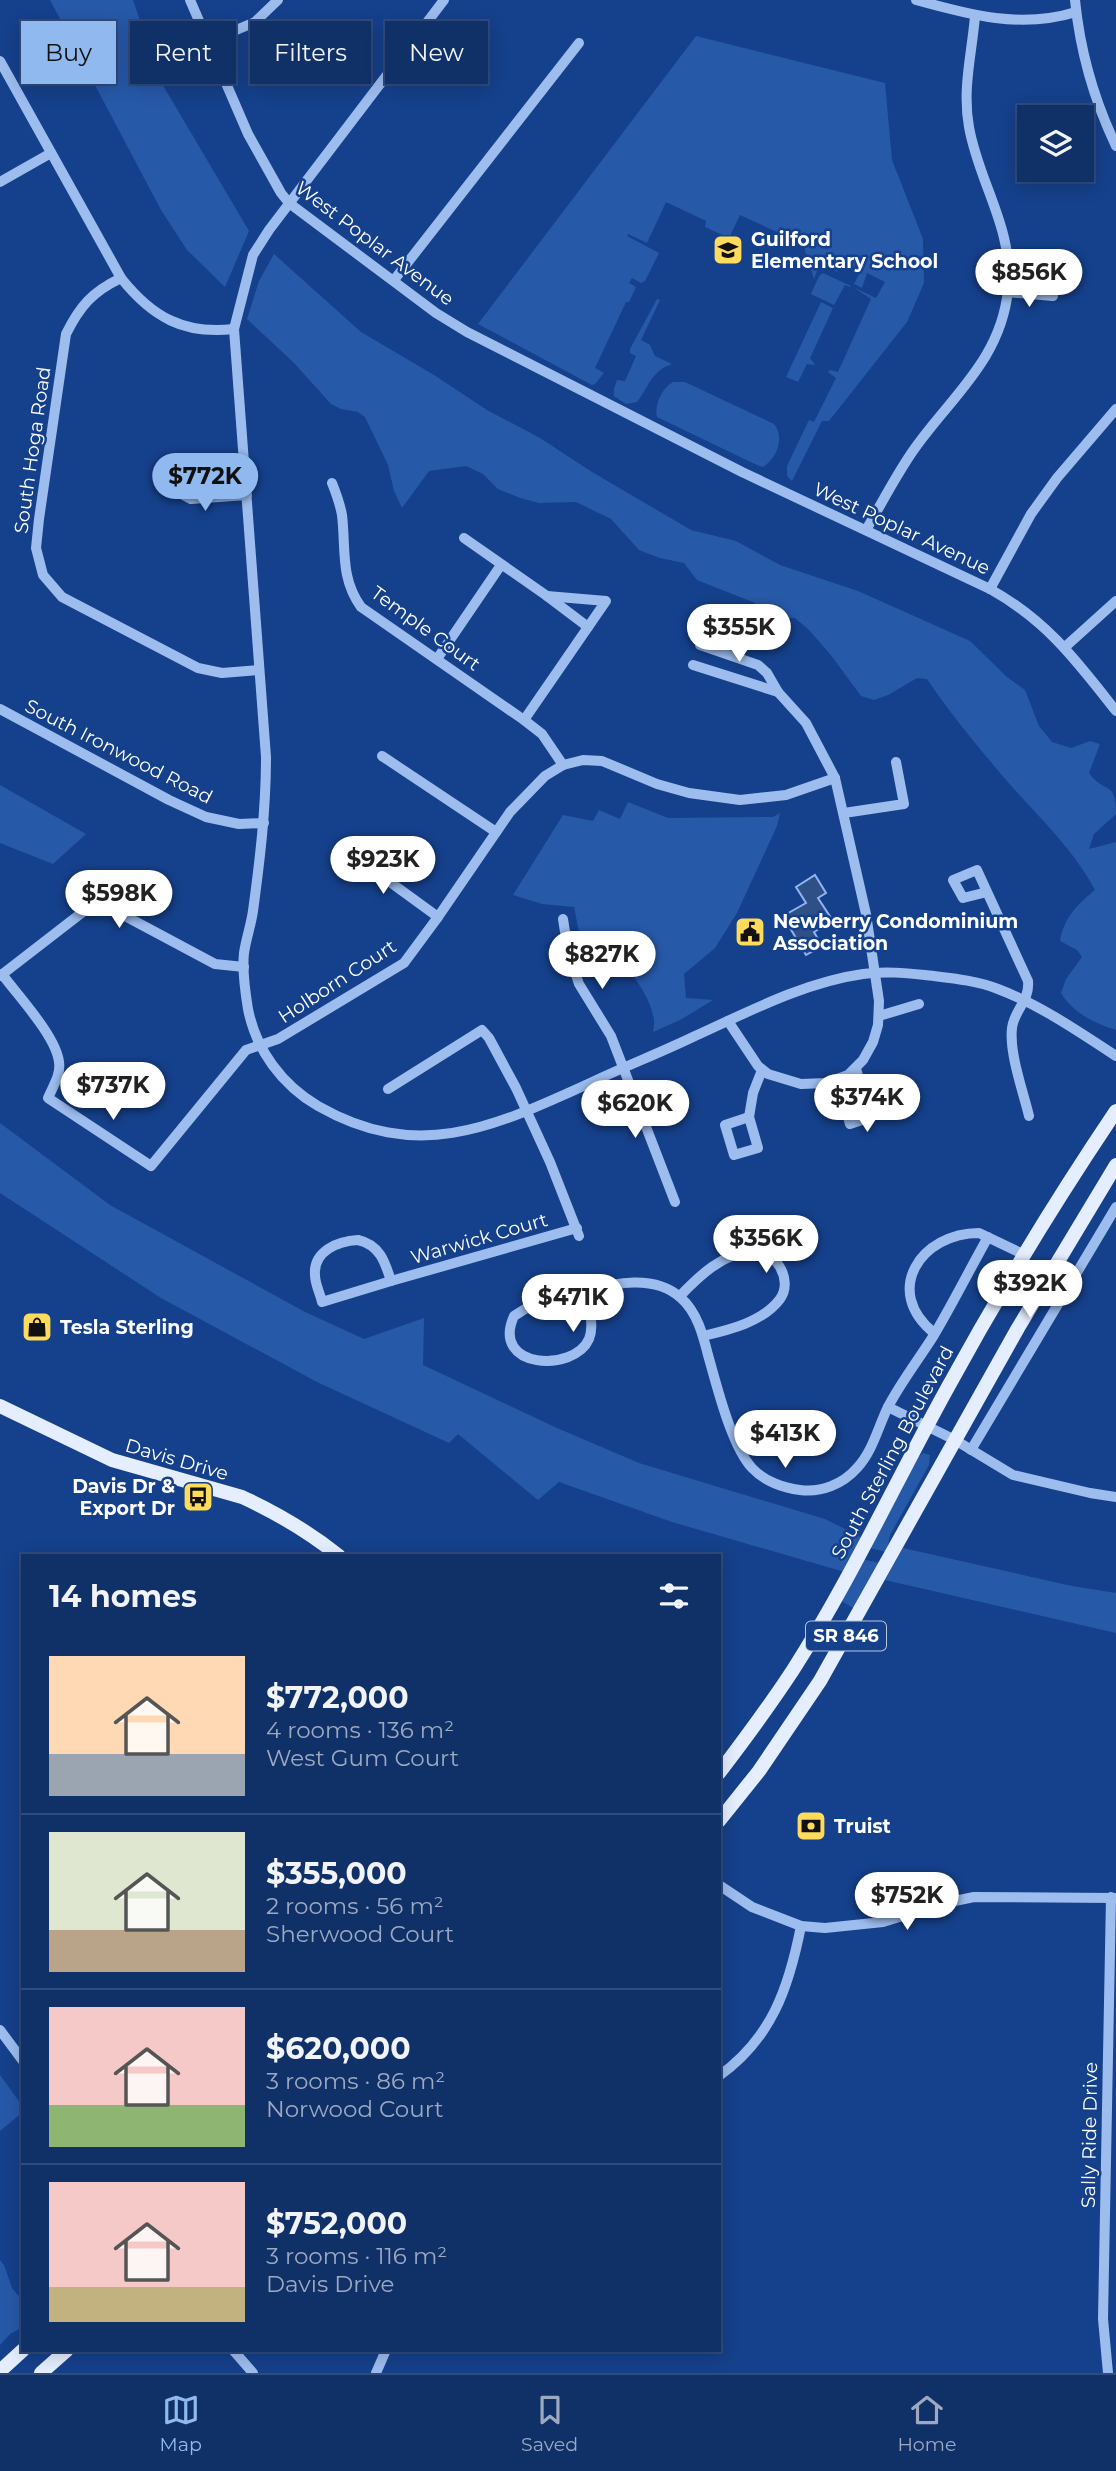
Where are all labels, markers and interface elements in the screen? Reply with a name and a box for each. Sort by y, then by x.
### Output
chip: Buy [21,21,116,84]
chip: Rent [130,21,236,84]
chip: Filters [250,21,371,84]
chip: New [385,21,488,84]
map controls [1017,105,1094,182]
button: layers [1017,105,1094,182]
street label: West Poplar Avenue [291,176,458,310]
place label: Guilford Elementary School [751,228,938,273]
school or university icon: Guilford Elementary School [711,233,745,267]
pin: $856K [980,250,1078,309]
text: $856K [991,258,1067,286]
street label: South Hoga Road [9,365,56,535]
pin: $772K [156,454,254,513]
text: $772K [168,462,242,490]
street label: West Poplar Avenue [810,477,994,580]
street label: Temple Court [367,581,485,676]
pin: $355K [690,604,788,664]
text: $355K [703,613,775,641]
street label: South Ironwood Road [21,694,216,809]
pin: $923K [334,836,432,896]
text: $923K [346,845,420,873]
pin: $598K [70,870,168,930]
text: $598K [81,879,157,907]
place label: Newberry Condominium Association [772,910,1018,955]
public building icon: Newberry Condominium Association [733,915,767,949]
pin: $827K [553,932,651,991]
street label: Holborn Court [274,935,401,1028]
text: $827K [565,940,639,968]
pin: $737K [64,1062,162,1122]
text: $737K [76,1071,150,1099]
pin: $374K [818,1074,916,1134]
pin: $620K [586,1080,684,1140]
text: $374K [830,1083,904,1111]
text: $620K [597,1089,673,1117]
street label: Warwick Court [408,1208,550,1269]
pin: $356K [717,1216,815,1275]
text: $356K [729,1224,803,1252]
pin: $392K [981,1260,1079,1320]
text: $392K [993,1269,1067,1297]
pin: $471K [524,1274,622,1334]
text: $471K [538,1283,608,1311]
shop icon: Tesla Sterling [20,1310,54,1344]
place label: Tesla Sterling [60,1316,194,1339]
street label: South Sterling Boulevard [826,1342,958,1563]
pin: $413K [736,1410,834,1470]
text: $413K [750,1419,820,1447]
street label: Davis Drive [123,1434,231,1485]
place label: Davis Dr & Export Dr [72,1475,175,1520]
bus stop icon: Davis Dr & Export Dr [181,1480,215,1514]
icon: filters [655,1577,693,1615]
text: 14 homes [49,1578,197,1615]
road number: SR 846 [806,1622,886,1651]
text: $772,000 [266,1679,409,1716]
icon: home [105,1684,189,1768]
text: 4 rooms · 136 m² [266,1716,454,1744]
text: West Gum Court [266,1744,459,1772]
bank icon: Truist [794,1809,828,1843]
place label: Truist [834,1815,891,1838]
text: $355,000 [266,1855,407,1892]
icon: home [105,1860,189,1944]
pin: $752K [858,1872,956,1932]
text: $752K [871,1881,943,1909]
text: 2 rooms · 56 m² [266,1892,444,1920]
text: Sherwood Court [266,1920,454,1948]
text: $620,000 [266,2030,411,2067]
icon: home [105,2035,189,2119]
street label: Sally Ride Drive [1077,2062,1102,2208]
text: 3 rooms · 86 m² [266,2067,445,2095]
text: Norwood Court [266,2095,444,2123]
text: $752,000 [266,2205,407,2242]
icon: home [105,2210,189,2294]
text: 3 rooms · 116 m² [266,2242,447,2270]
text: Davis Drive [266,2270,394,2298]
tab: Map [160,2391,202,2456]
tab: Saved [521,2391,578,2456]
tab: Home [897,2391,956,2456]

